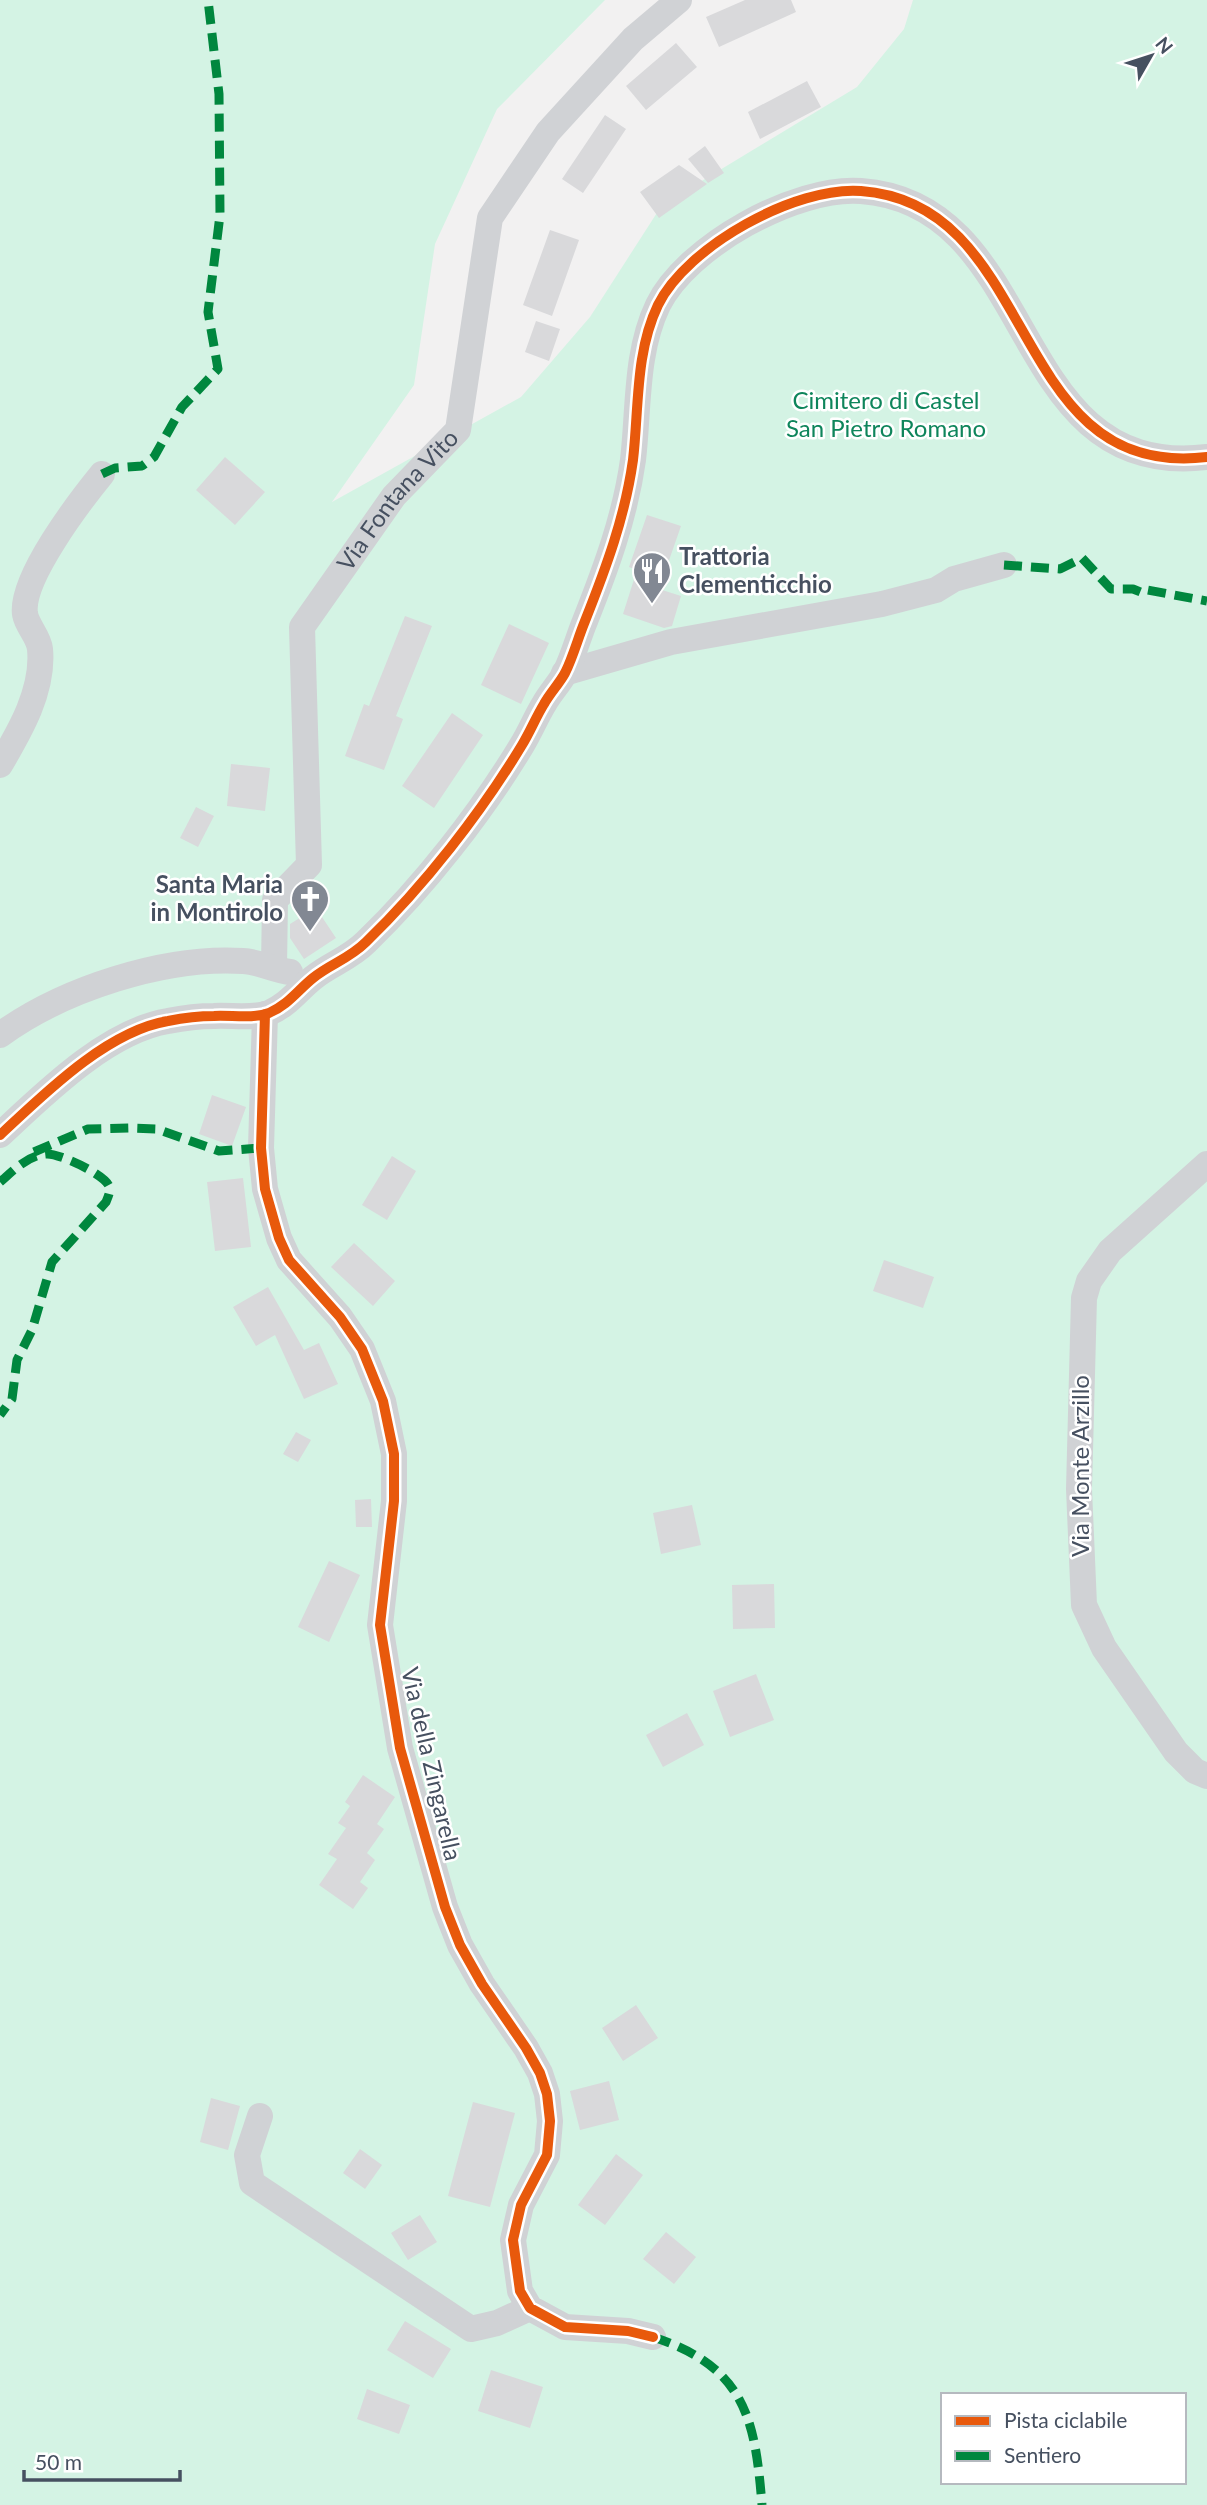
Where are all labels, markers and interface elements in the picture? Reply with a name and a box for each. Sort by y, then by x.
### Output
north arrow [1116,21,1186,91]
text: N [1151,32,1178,58]
park label: Cimitero di Castel San Pietro Romano [786,385,986,442]
street label: Via Fontana Vito [330,423,464,576]
place label: Trattoria Clementicchio [679,541,832,598]
restaurant icon: Trattoria Clementicchio [631,550,673,605]
place label: Santa Maria in Montirolo [150,869,283,926]
church icon: Santa Maria in Montirolo [289,878,331,933]
street label: Via Monte Arzillo [1065,1375,1094,1557]
street label: Via della Zingarella [396,1664,469,1863]
legend [941,2393,1186,2484]
text: Pista ciclabile [1004,2407,1127,2432]
scale bar [24,2438,180,2482]
text: Sentiero [1004,2442,1081,2467]
text: 50 m [35,2449,82,2474]

